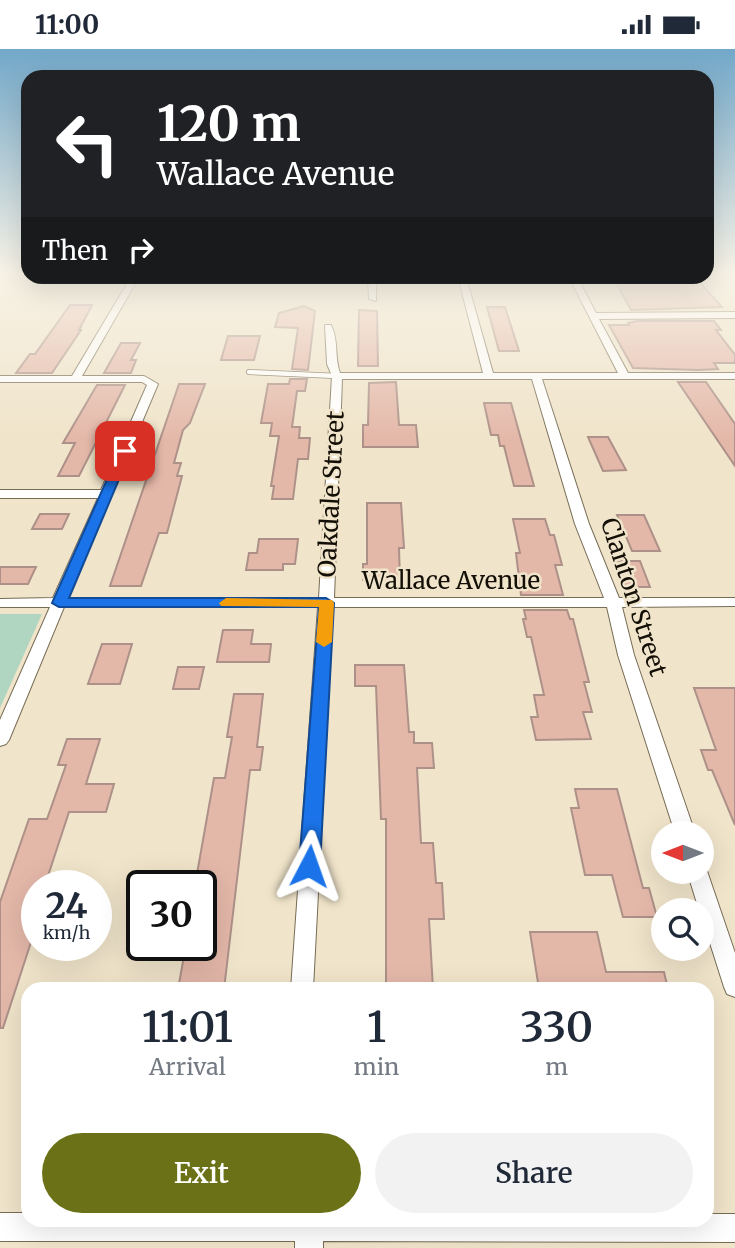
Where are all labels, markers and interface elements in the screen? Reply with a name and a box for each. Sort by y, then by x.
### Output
text: 11:00 [35,8,99,41]
text: 120 m [157,93,301,154]
icon: left [42,98,133,189]
text: Wallace Avenue [157,154,395,194]
icon: right [122,231,160,269]
text: Then [42,234,108,267]
street label: Oakdale Street [311,409,351,578]
pin [95,421,155,481]
icon: arrive [106,432,144,470]
street label: Clanton Street [594,514,674,681]
street label: Wallace Avenue [361,565,540,596]
north arrow [651,821,714,884]
map controls [651,821,714,961]
position arrow [272,829,346,903]
speed limit sign: 30 [126,870,217,961]
text: 24 [45,884,88,928]
button: search [651,898,714,961]
text: km/h [43,921,90,944]
text: 11:01 [142,1001,233,1053]
text: 1 [367,1001,386,1053]
text: 330 [520,1001,593,1053]
text: Arrival [149,1052,226,1081]
text: min [354,1052,399,1081]
text: m [545,1052,568,1081]
button: Exit [42,1133,361,1213]
button: Share [375,1133,693,1213]

